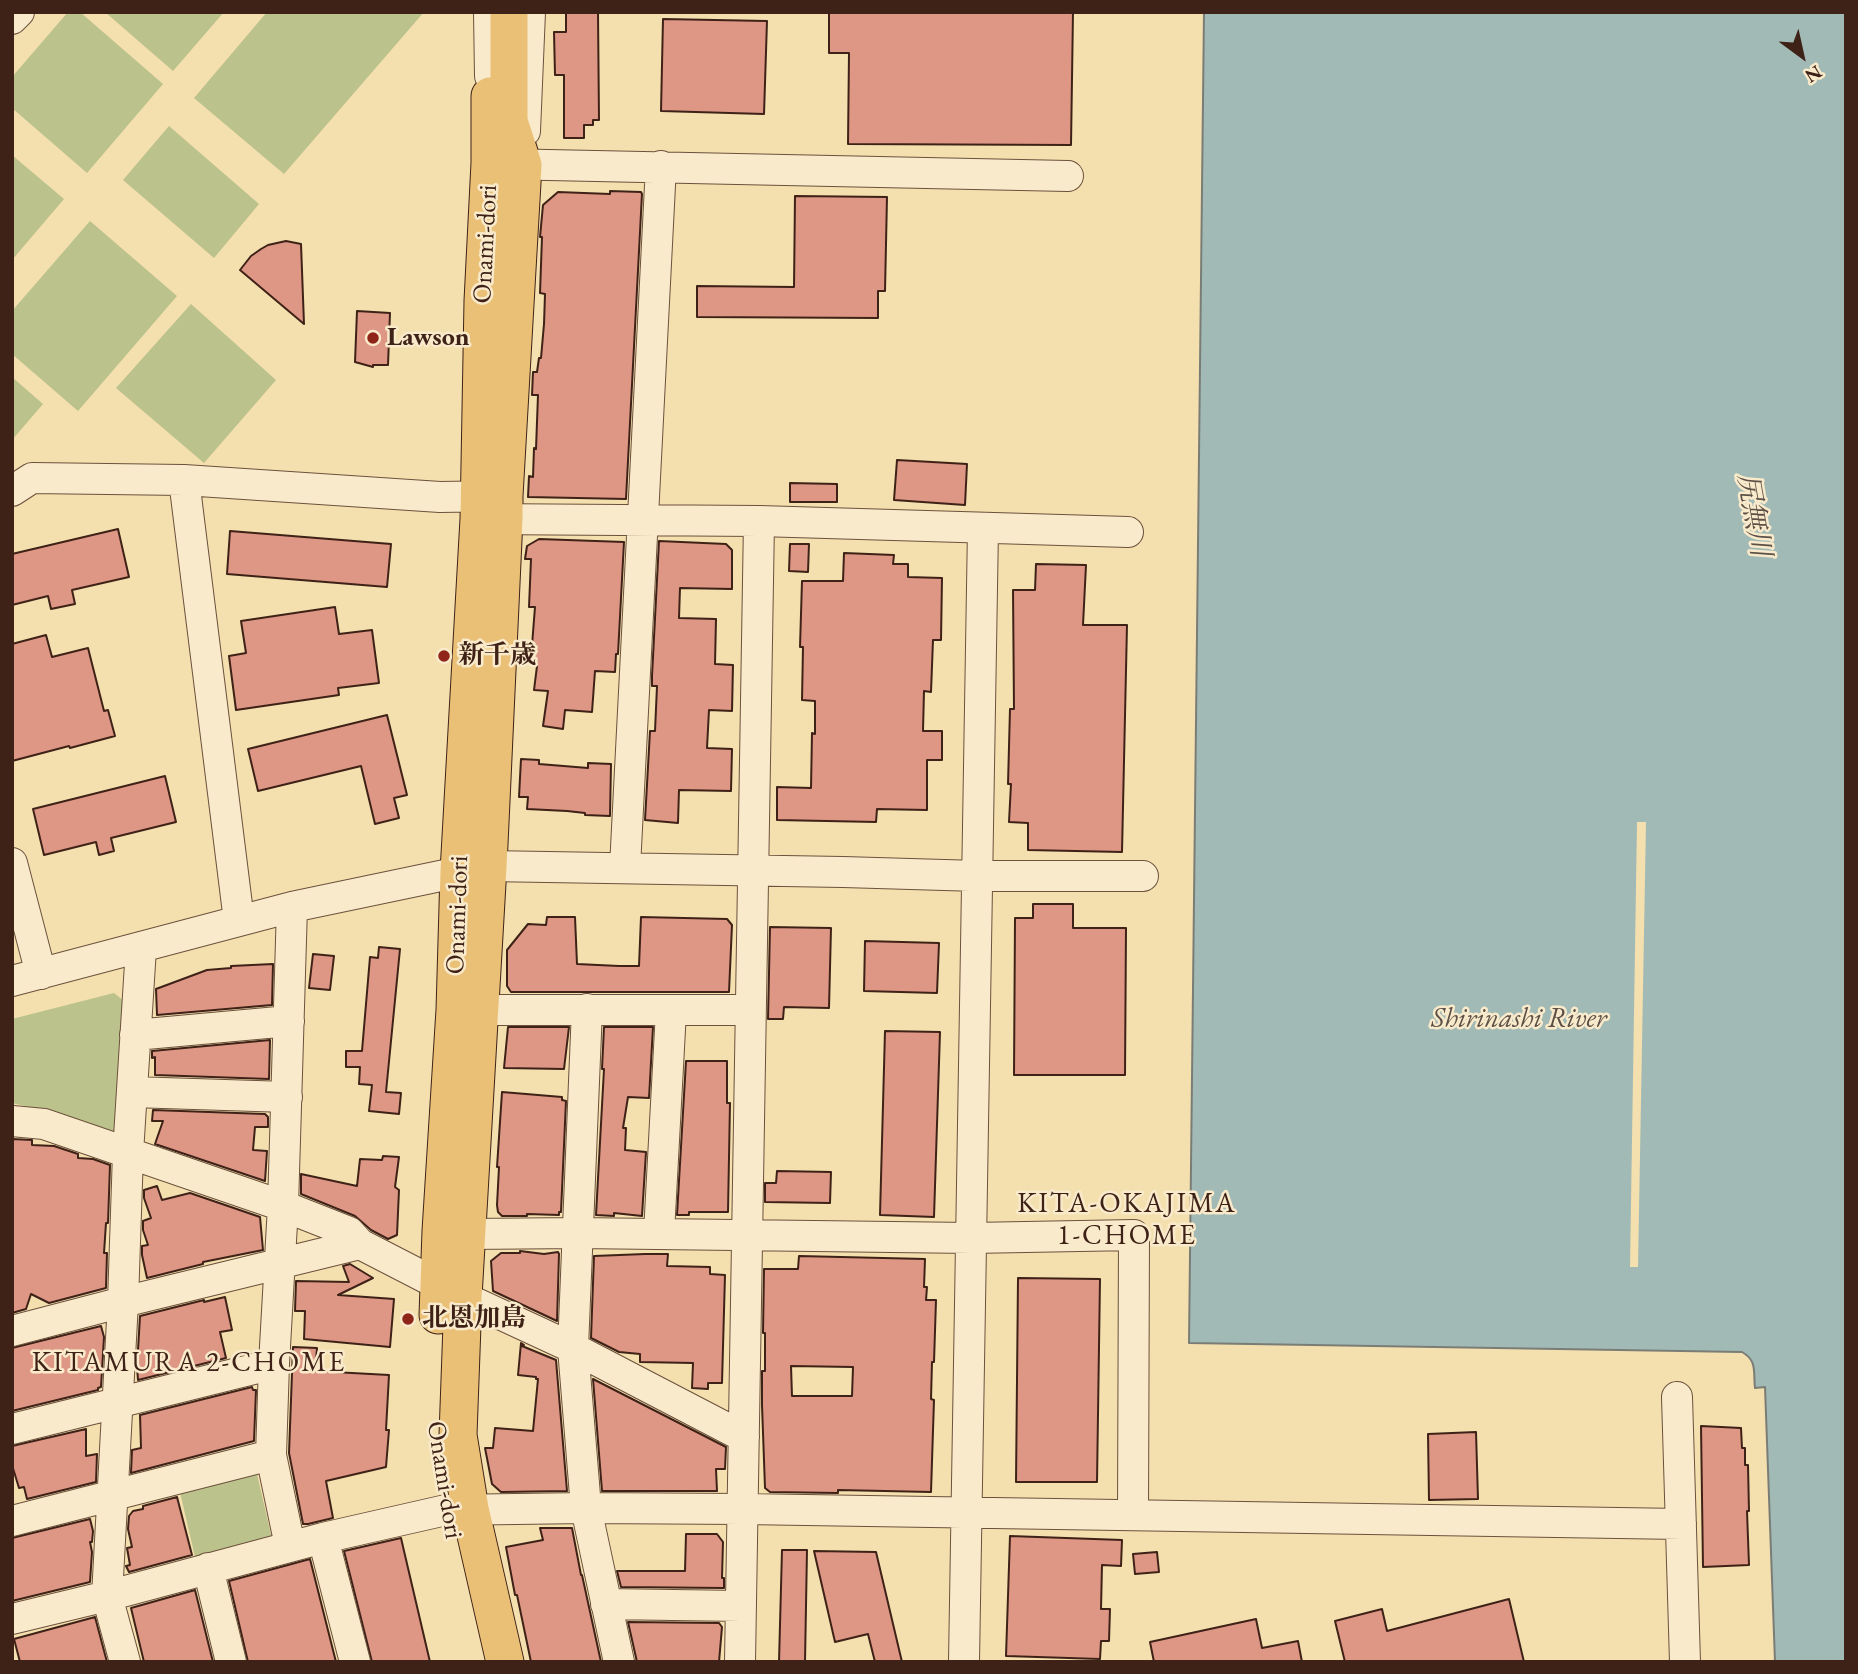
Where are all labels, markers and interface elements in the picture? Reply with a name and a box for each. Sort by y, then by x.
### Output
north arrow [1767,21,1837,91]
text: N [1800,59,1827,89]
street label: Onami-dori [467,184,505,304]
place label: Lawson [387,322,469,354]
marker: Lawson [365,330,381,346]
water label: 尻無川 [1729,471,1777,559]
place label: 新千歳 [458,640,536,672]
marker: 新千歳 [436,648,452,664]
street label: Onami-dori [440,855,476,975]
water label: Shirinashi River [1431,1002,1607,1036]
district label: KITA-OKAJIMA 1-CHOME [1019,1187,1235,1253]
place label: 北恩加島 [422,1303,526,1335]
marker: 北恩加島 [400,1311,416,1327]
district label: KITAMURA 2-CHOME [34,1346,344,1380]
street label: Onami-dori [419,1419,469,1541]

